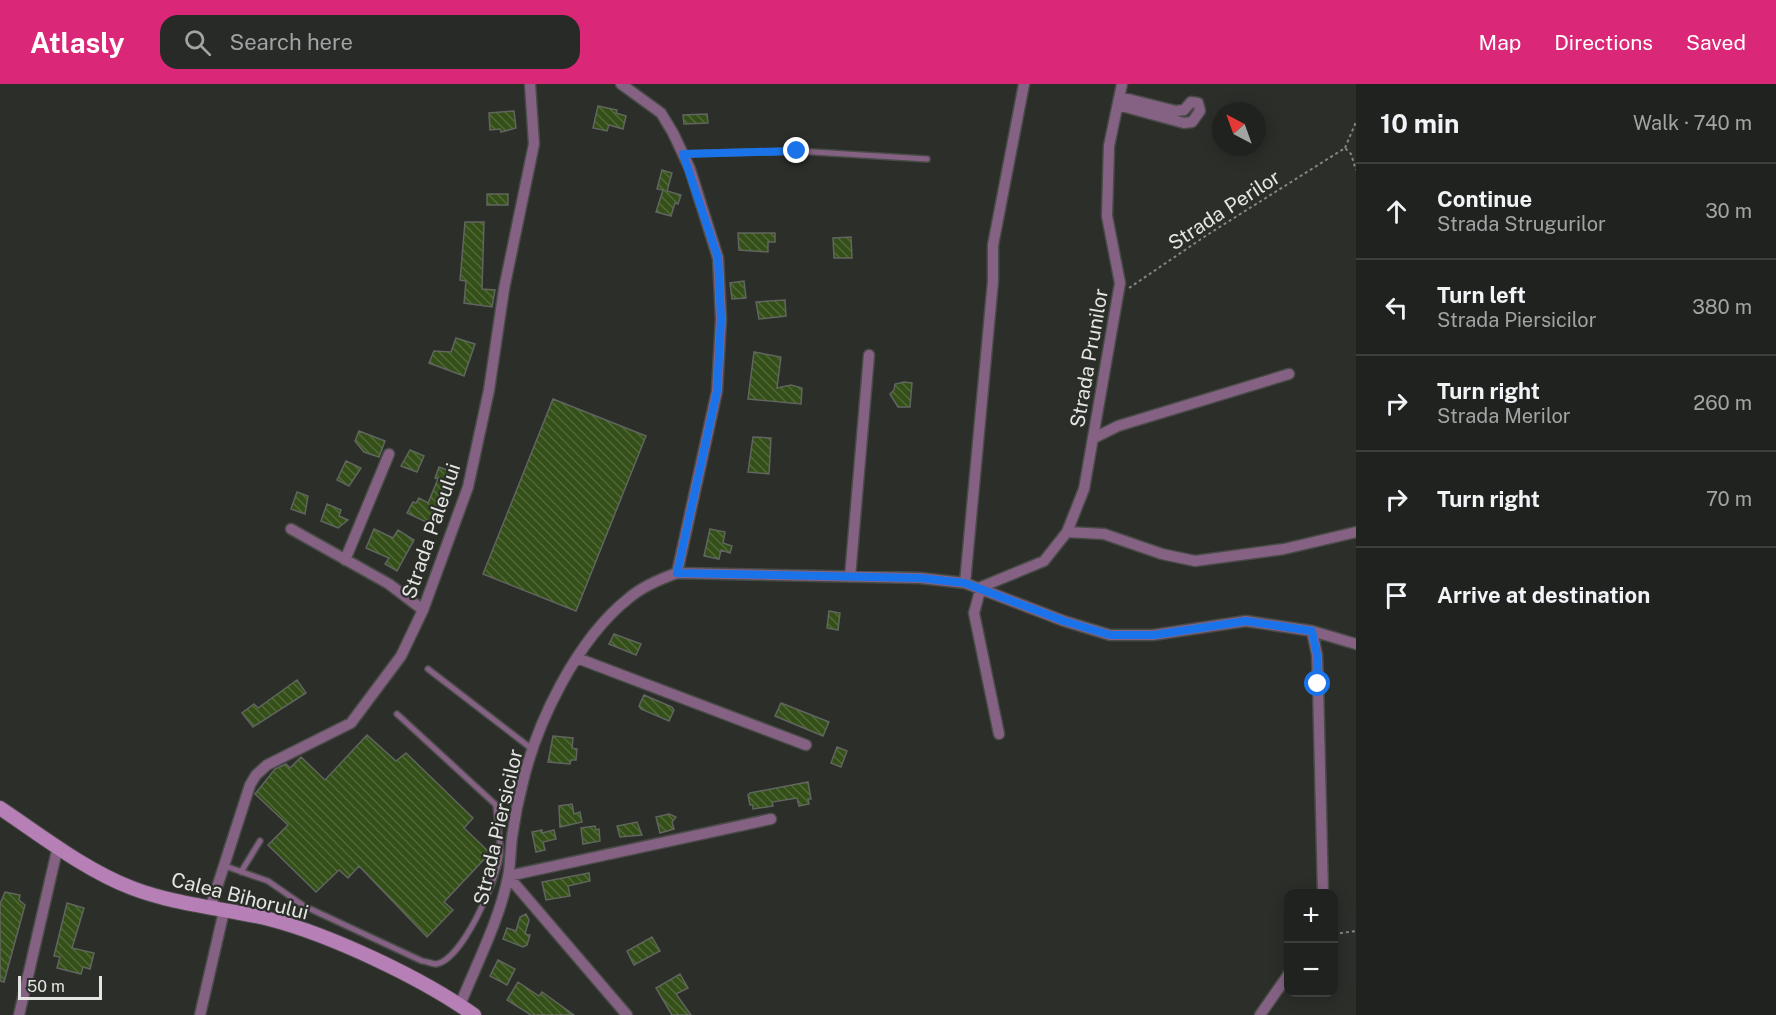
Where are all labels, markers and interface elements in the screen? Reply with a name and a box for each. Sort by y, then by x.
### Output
search box [160,15,580,69]
text: Atlasly [30,26,124,59]
icon: search [181,26,214,59]
text: Search here [229,29,353,55]
text: Map [1479,30,1521,55]
text: Directions [1554,30,1653,55]
text: Saved [1686,30,1746,55]
north arrow [1212,102,1266,156]
text: 10 min [1380,108,1459,139]
text: Walk · 740 m [1633,111,1752,135]
route end [783,137,809,163]
street label: Strada Perilor [1164,165,1285,255]
text: Continue [1437,186,1532,212]
icon: ahead [1380,195,1413,228]
text: 30 m [1705,199,1752,223]
text: Strada Strugurilor [1437,212,1606,236]
text: Turn left [1437,282,1526,308]
street label: Strada Prunilor [1065,286,1113,429]
icon: left [1380,291,1413,324]
text: 380 m [1692,295,1752,319]
text: Strada Piersicilor [1437,308,1597,332]
text: Turn right [1437,378,1540,404]
icon: right [1380,387,1413,420]
text: 260 m [1693,391,1752,415]
text: Strada Merilor [1437,404,1571,428]
street label: Strada Paleului [397,460,465,602]
icon: right [1380,483,1413,516]
text: Turn right [1437,486,1540,512]
text: 70 m [1706,487,1752,511]
icon: arrive [1380,579,1413,612]
text: Arrive at destination [1437,582,1650,608]
route start [1304,670,1330,696]
street label: Strada Piersicilor [468,746,528,907]
street label: Calea Bihorului [169,867,311,925]
map controls [1284,889,1338,997]
button: + [1284,889,1338,943]
button: − [1284,943,1338,997]
scale bar [18,973,102,1000]
text: 50 m [27,977,65,996]

